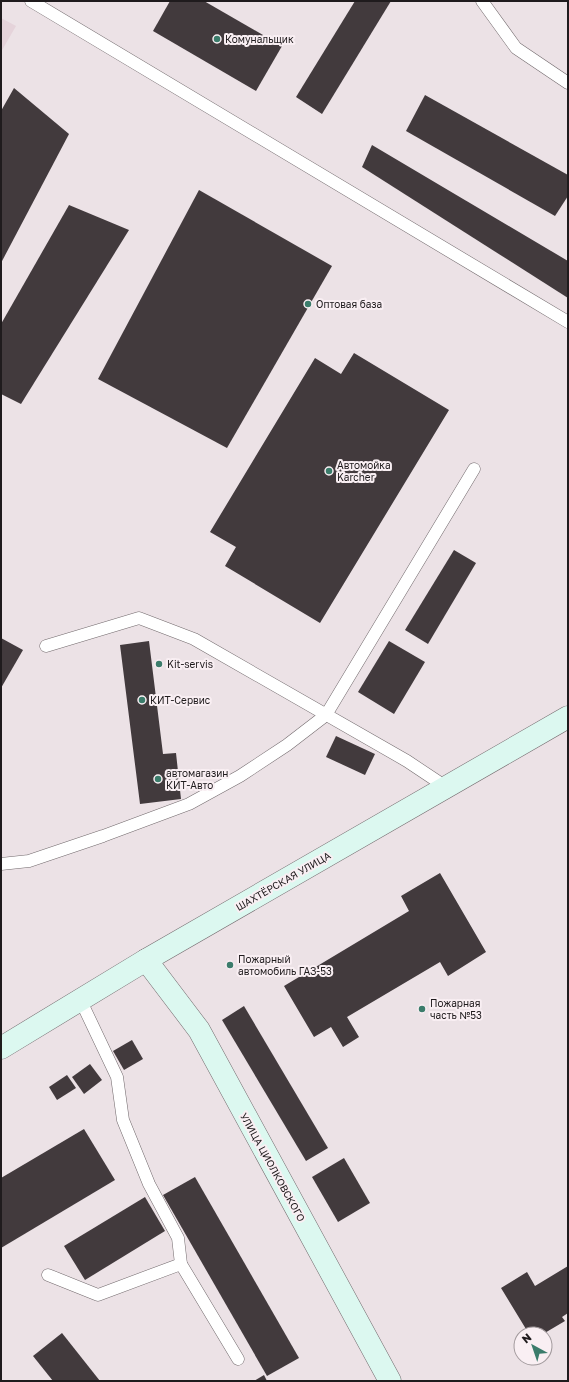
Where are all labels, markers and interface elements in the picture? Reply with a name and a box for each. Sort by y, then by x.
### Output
place label: Комунальщик [225,33,294,45]
marker: Комунальщик [212,34,222,44]
place label: Оптовая база [316,298,382,310]
marker: Оптовая база [303,299,313,309]
place label: Автомойка Karcher [337,459,391,483]
marker: Автомойка Karcher [324,466,334,476]
place label: Kit-servis [167,658,213,670]
marker: Kit-servis [154,659,164,669]
place label: КИТ-Сервис [150,694,211,706]
marker: КИТ-Сервис [137,695,147,705]
place label: автомагазин КИТ-Авто [166,767,228,791]
marker: автомагазин КИТ-Авто [153,774,163,784]
street label: ШАХТЁРСКАЯ УЛИЦА [233,848,333,913]
place label: Пожарный автомобиль ГАЗ-53 [238,953,332,977]
marker: Пожарный автомобиль ГАЗ-53 [225,960,235,970]
place label: Пожарная часть №53 [430,997,482,1021]
marker: Пожарная часть №53 [417,1004,427,1014]
street label: УЛИЦА ЦИОЛКОВСКОГО [238,1111,308,1223]
north arrow [513,1326,553,1366]
text: N [519,1330,534,1346]

